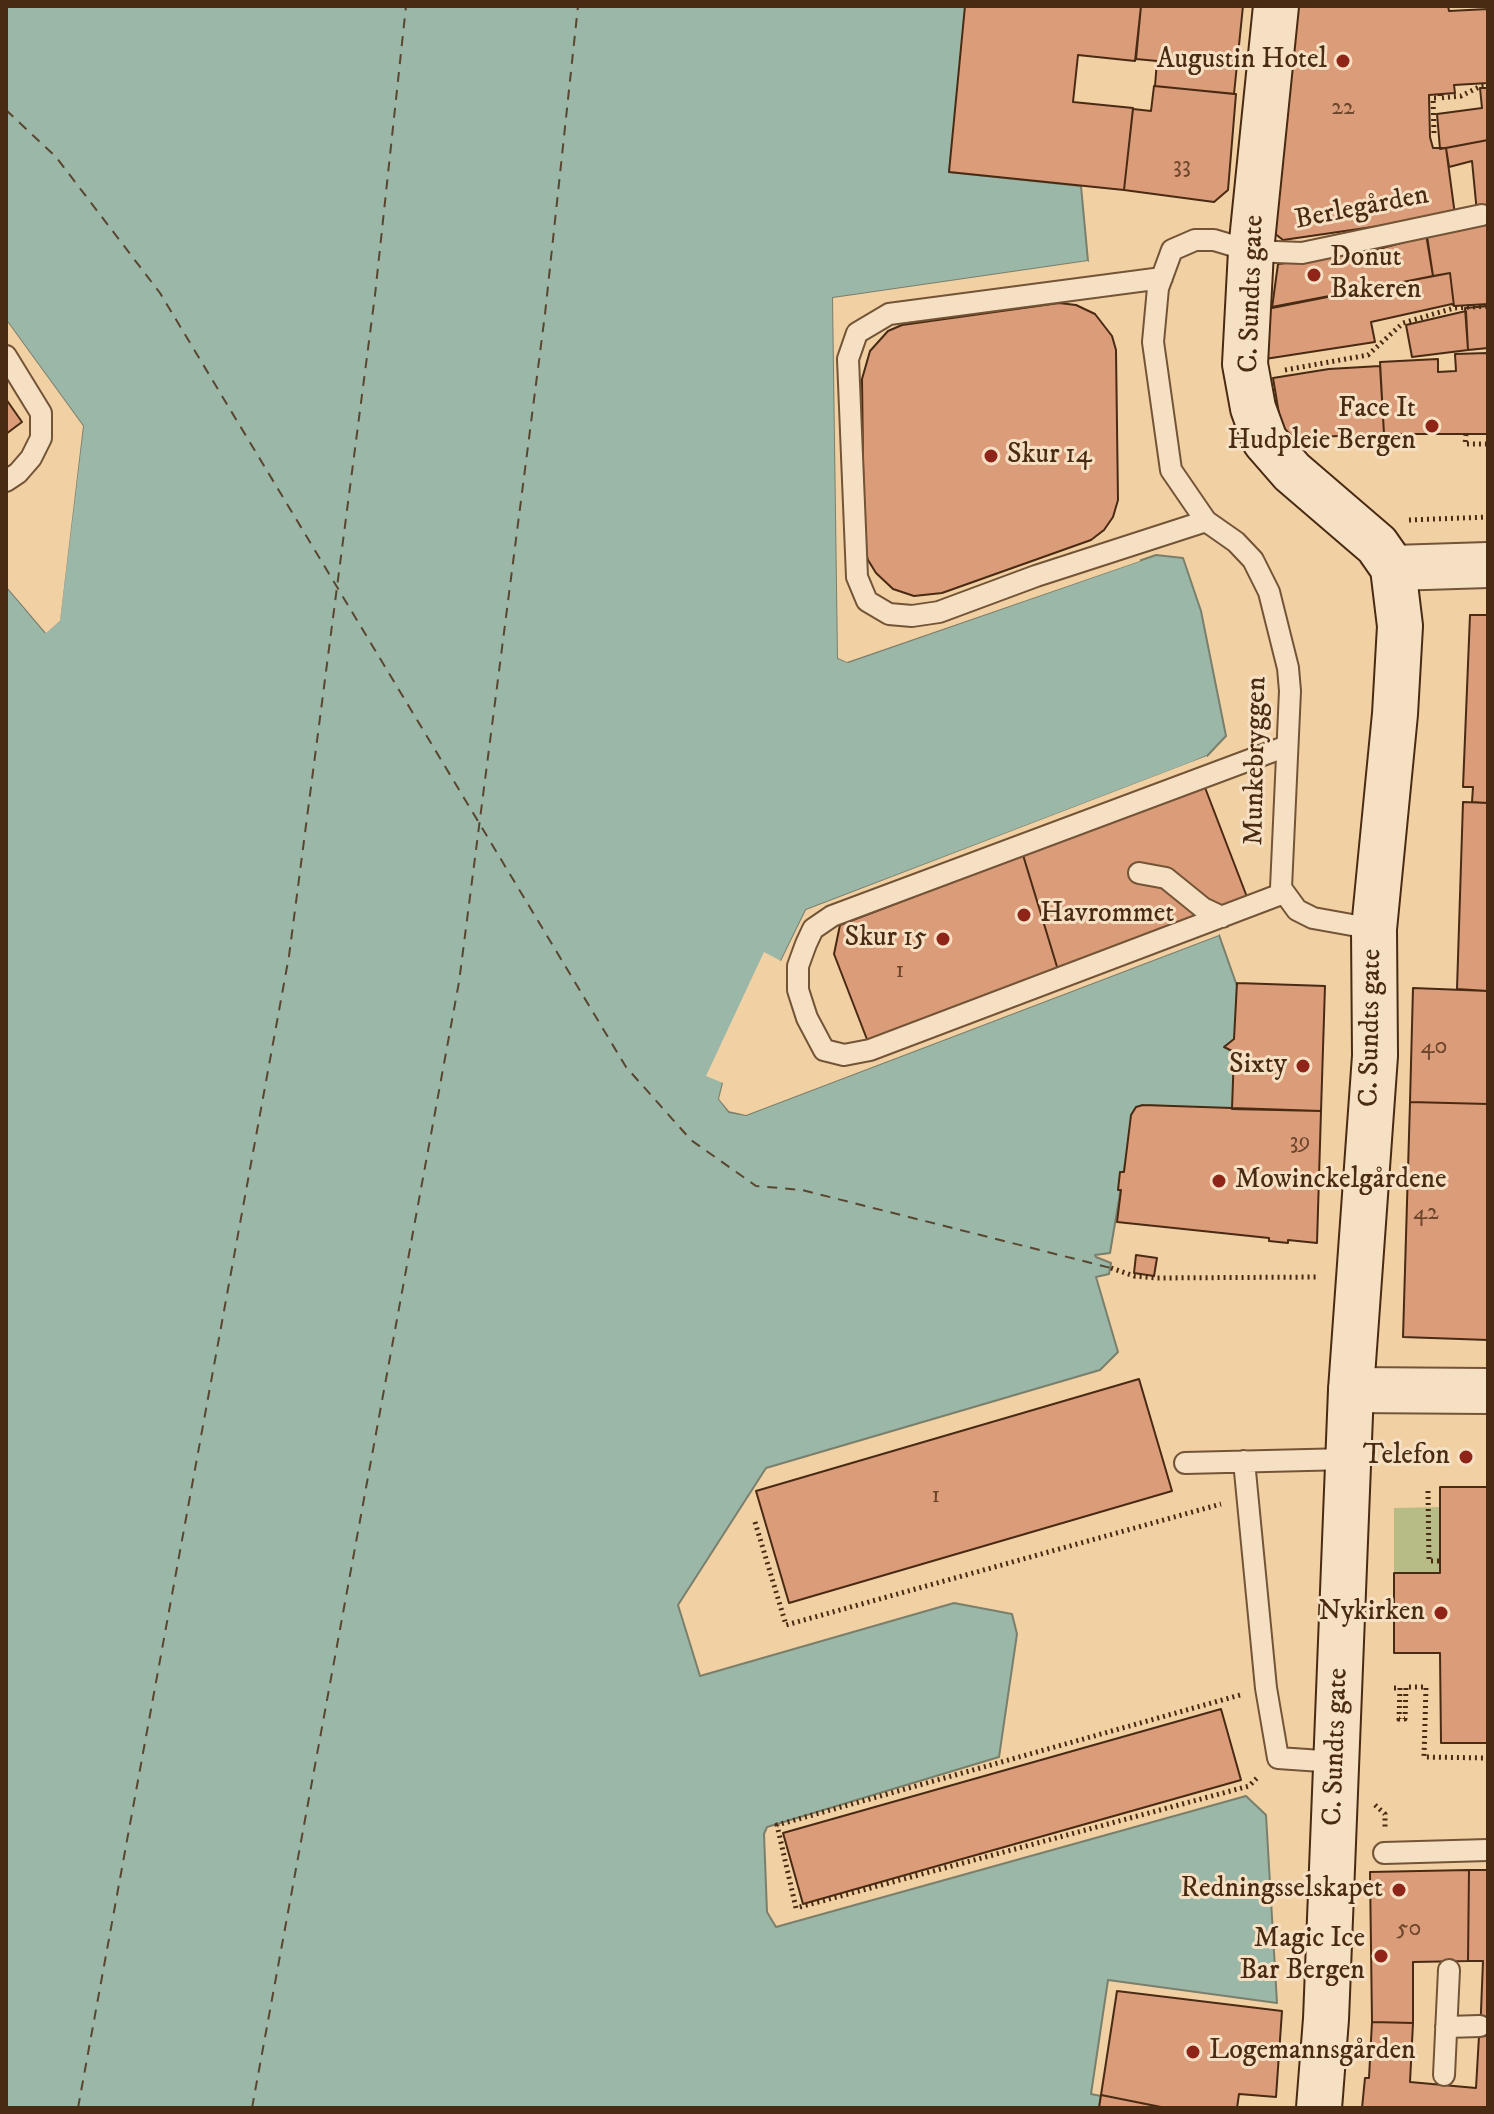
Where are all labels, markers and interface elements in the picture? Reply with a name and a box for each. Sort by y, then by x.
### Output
place label: Augustin Hotel [1157,44,1327,78]
marker: Augustin Hotel [1334,52,1352,70]
house number: 22 [1331,95,1355,123]
house number: 33 [1173,153,1191,181]
street label: Berlegården [1292,180,1432,238]
street label: C. Sundts gate [1233,214,1273,374]
place label: Donut Bakeren [1330,242,1421,308]
marker: Donut Bakeren [1305,266,1323,284]
place label: Face It Hudpleie Bergen [1227,393,1416,459]
marker: Face It Hudpleie Bergen [1423,417,1441,435]
place label: Skur 14 [1007,439,1092,473]
marker: Skur 14 [982,447,1000,465]
street label: Munkebryggen [1239,676,1275,846]
place label: Havrommet [1040,898,1174,932]
marker: Havrommet [1015,906,1033,924]
place label: Skur 15 [845,922,927,956]
marker: Skur 15 [934,930,952,948]
street label: C. Sundts gate [1354,949,1390,1107]
house number: 1 [896,958,904,986]
house number: 40 [1421,1034,1447,1062]
place label: Sixty [1229,1049,1287,1083]
marker: Sixty [1294,1057,1312,1075]
house number: 39 [1290,1129,1310,1157]
place label: Mowinckelgårdene [1235,1164,1447,1198]
marker: Mowinckelgårdene [1210,1172,1228,1190]
house number: 42 [1413,1200,1439,1228]
place label: Telefon [1363,1440,1450,1474]
marker: Telefon [1457,1448,1475,1466]
house number: 1 [932,1483,940,1511]
place label: Nykirken [1319,1596,1425,1630]
marker: Nykirken [1432,1604,1450,1622]
street label: C. Sundts gate [1317,1667,1357,1827]
place label: Redningsselskapet [1180,1873,1383,1907]
marker: Redningsselskapet [1390,1881,1408,1899]
house number: 50 [1397,1916,1421,1944]
place label: Magic Ice Bar Bergen [1239,1923,1365,1989]
marker: Magic Ice Bar Bergen [1372,1947,1390,1965]
place label: Logemannsgården [1209,2035,1416,2069]
marker: Logemannsgården [1184,2043,1202,2061]

